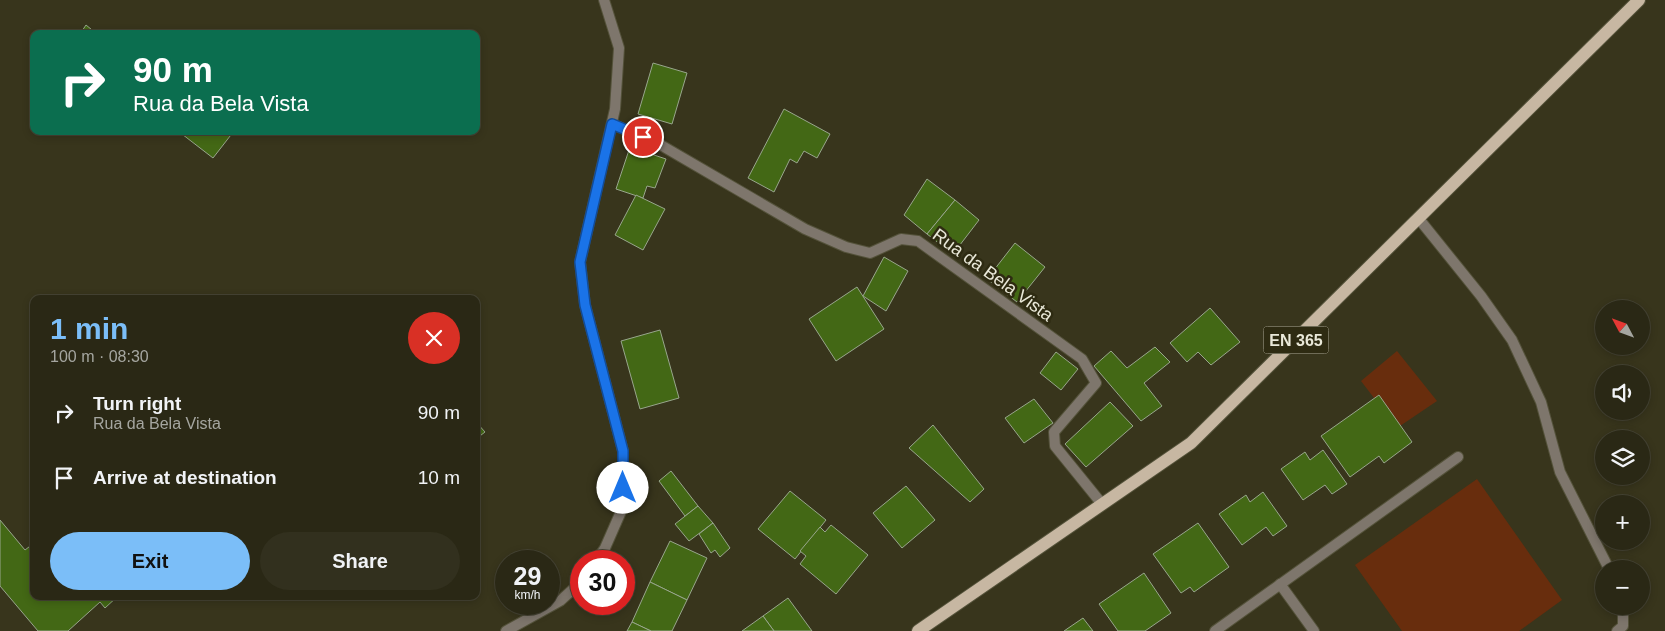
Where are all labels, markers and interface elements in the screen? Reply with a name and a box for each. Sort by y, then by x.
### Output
icon: right [50,50,115,115]
text: 90 m [133,50,213,89]
text: Rua da Bela Vista [133,91,309,116]
pin [622,116,664,158]
icon: arrive [629,123,657,151]
street label: Rua da Bela Vista [929,225,1058,326]
north arrow [1595,300,1650,355]
map controls [1595,300,1650,615]
text: 1 min [50,312,128,345]
button: close [408,312,460,364]
road number: EN 365 [1264,326,1328,354]
text: 100 m · 08:30 [50,348,149,365]
button: sound [1595,365,1650,420]
text: Turn right [93,393,181,414]
icon: right [50,399,78,427]
text: 90 m [418,402,460,423]
text: Rua da Bela Vista [93,415,221,432]
button: layers [1595,430,1650,485]
position arrow [596,461,648,513]
icon: arrive [50,464,78,492]
text: Arrive at destination [93,467,277,488]
text: 10 m [418,467,460,488]
button: + [1595,495,1650,550]
button: Exit [50,532,250,590]
button: Share [260,532,460,590]
speed limit sign: 30 [570,550,635,615]
button: − [1595,560,1650,615]
text: 29 [514,562,541,590]
text: km/h [514,588,541,602]

